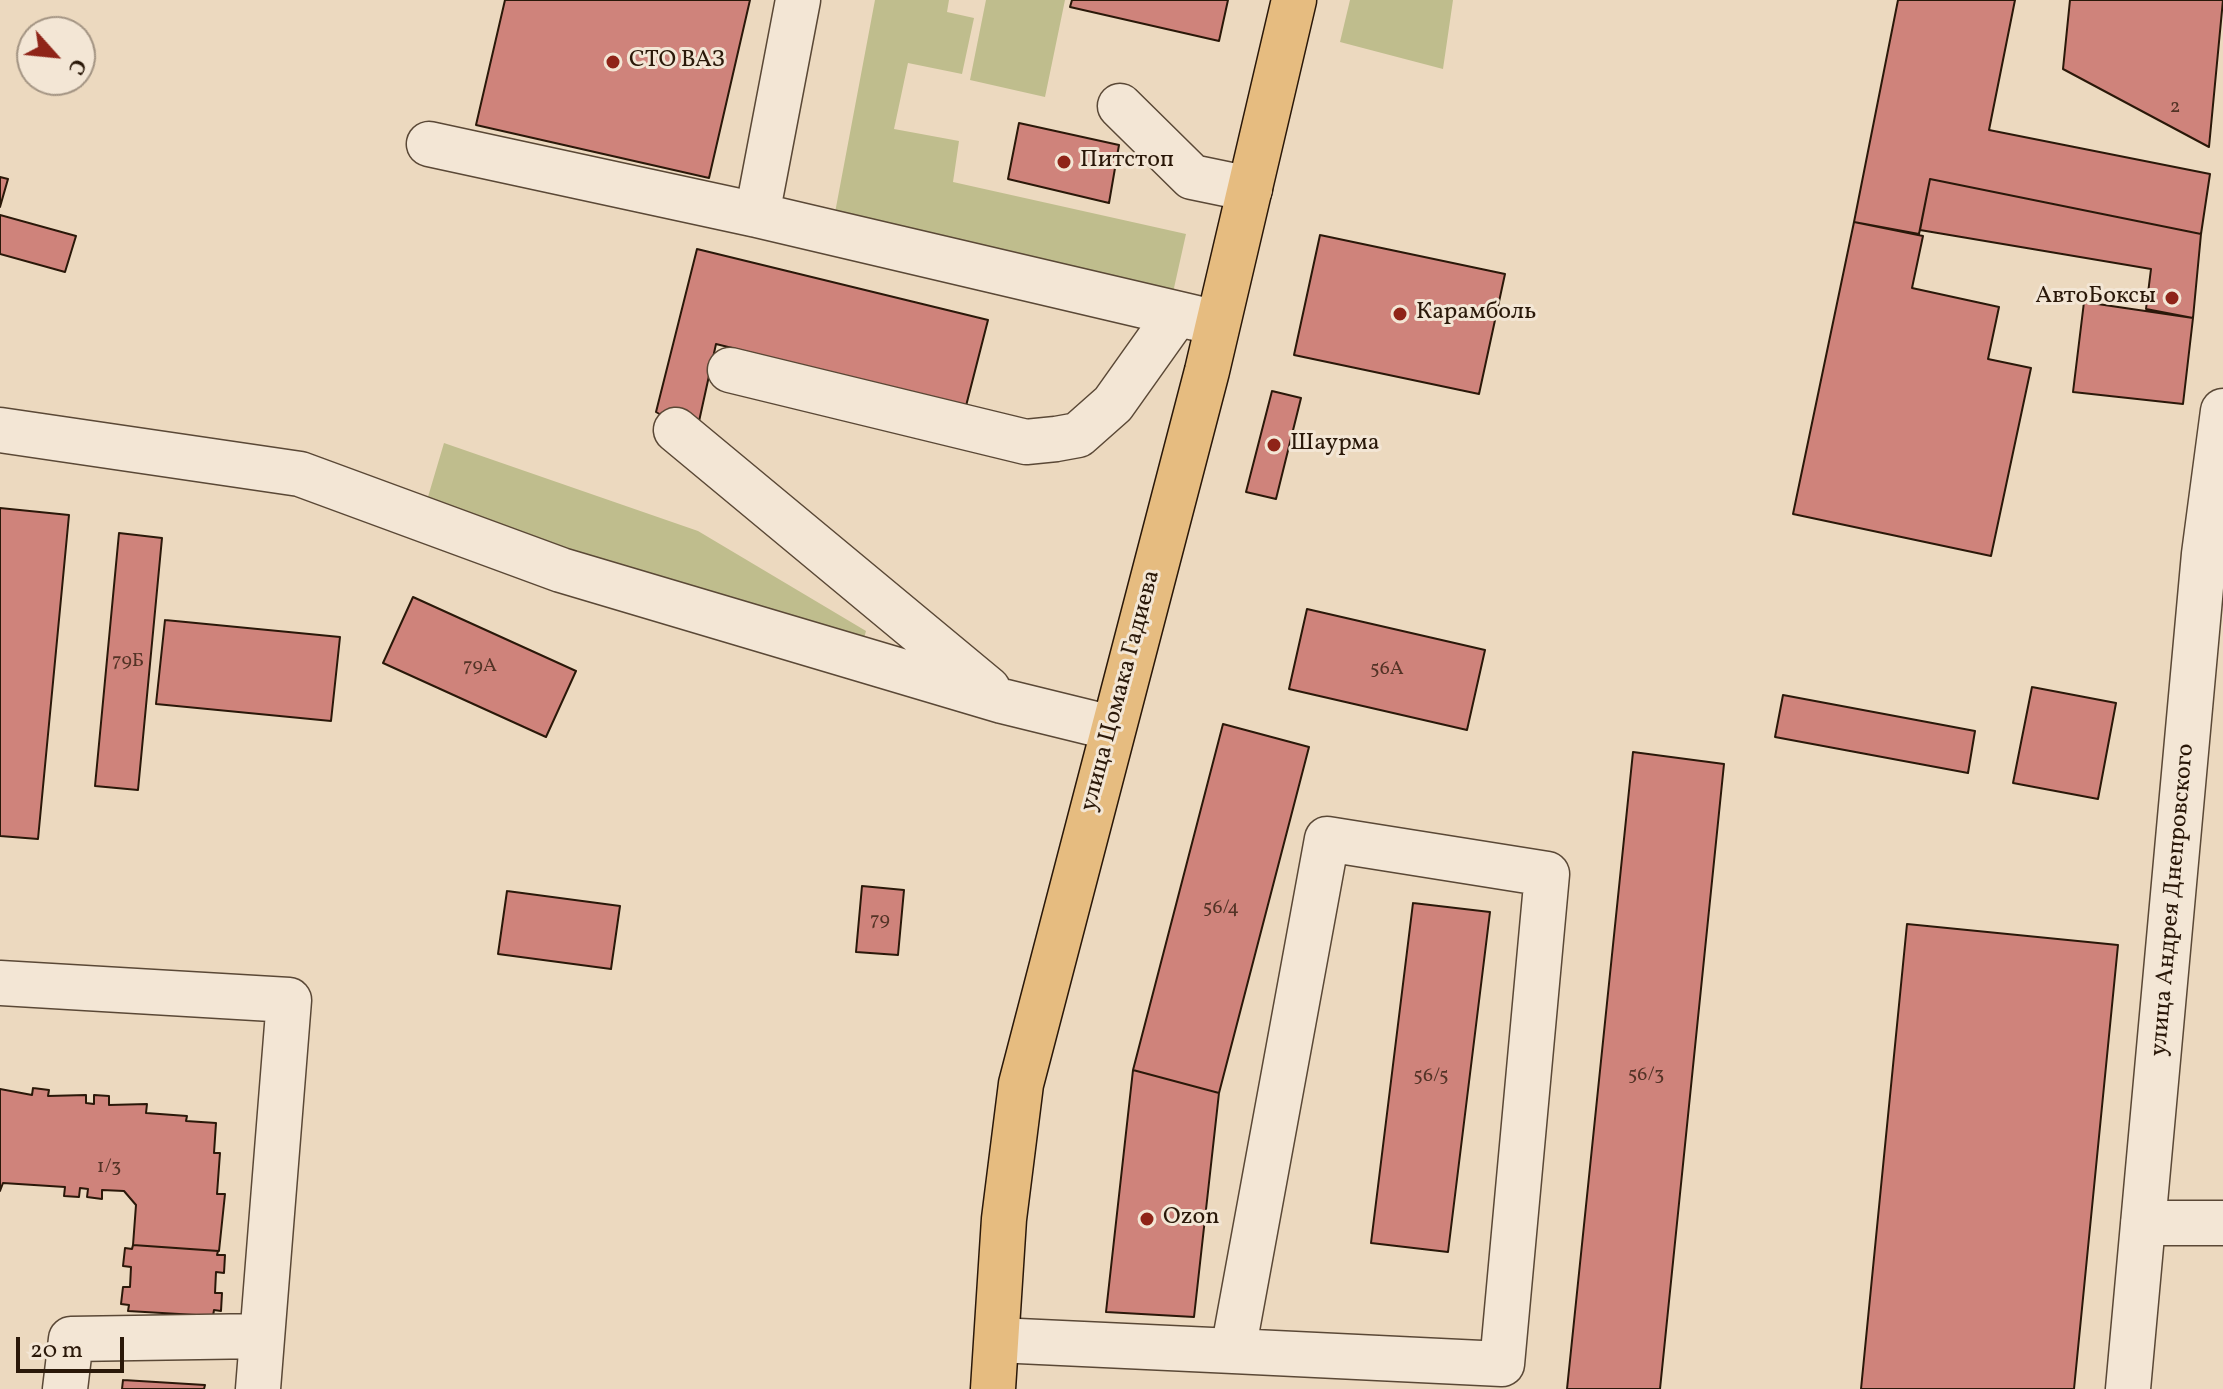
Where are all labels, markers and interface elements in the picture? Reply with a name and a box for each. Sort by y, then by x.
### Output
north arrow [16,16,96,96]
place label: СТО ВАЗ [629,48,725,76]
text: С [59,53,93,80]
marker: СТО ВАЗ [604,53,622,71]
house number: 2 [2170,96,2180,120]
place label: Питстоп [1080,148,1174,176]
marker: Питстоп [1055,153,1073,171]
place label: АвтоБоксы [2035,284,2156,312]
marker: АвтоБоксы [2163,289,2181,307]
place label: Карамболь [1416,300,1536,328]
marker: Карамболь [1391,305,1409,323]
place label: Шаурма [1290,431,1380,459]
marker: Шаурма [1265,436,1283,454]
street label: улица Цомака Гадиева [1076,567,1168,815]
house number: 79Б [112,650,144,674]
house number: 79А [463,655,497,679]
house number: 56А [1370,658,1404,682]
street label: улица Андрея Днепровского [2146,742,2202,1058]
house number: 56/4 [1203,897,1239,921]
house number: 79 [870,909,890,933]
house number: 56/3 [1628,1064,1664,1088]
house number: 56/5 [1413,1065,1449,1089]
house number: 1/3 [97,1156,121,1180]
place label: Ozon [1163,1205,1220,1233]
marker: Ozon [1138,1210,1156,1228]
scale bar [20,1321,128,1371]
text: 20 m [30,1334,83,1368]

